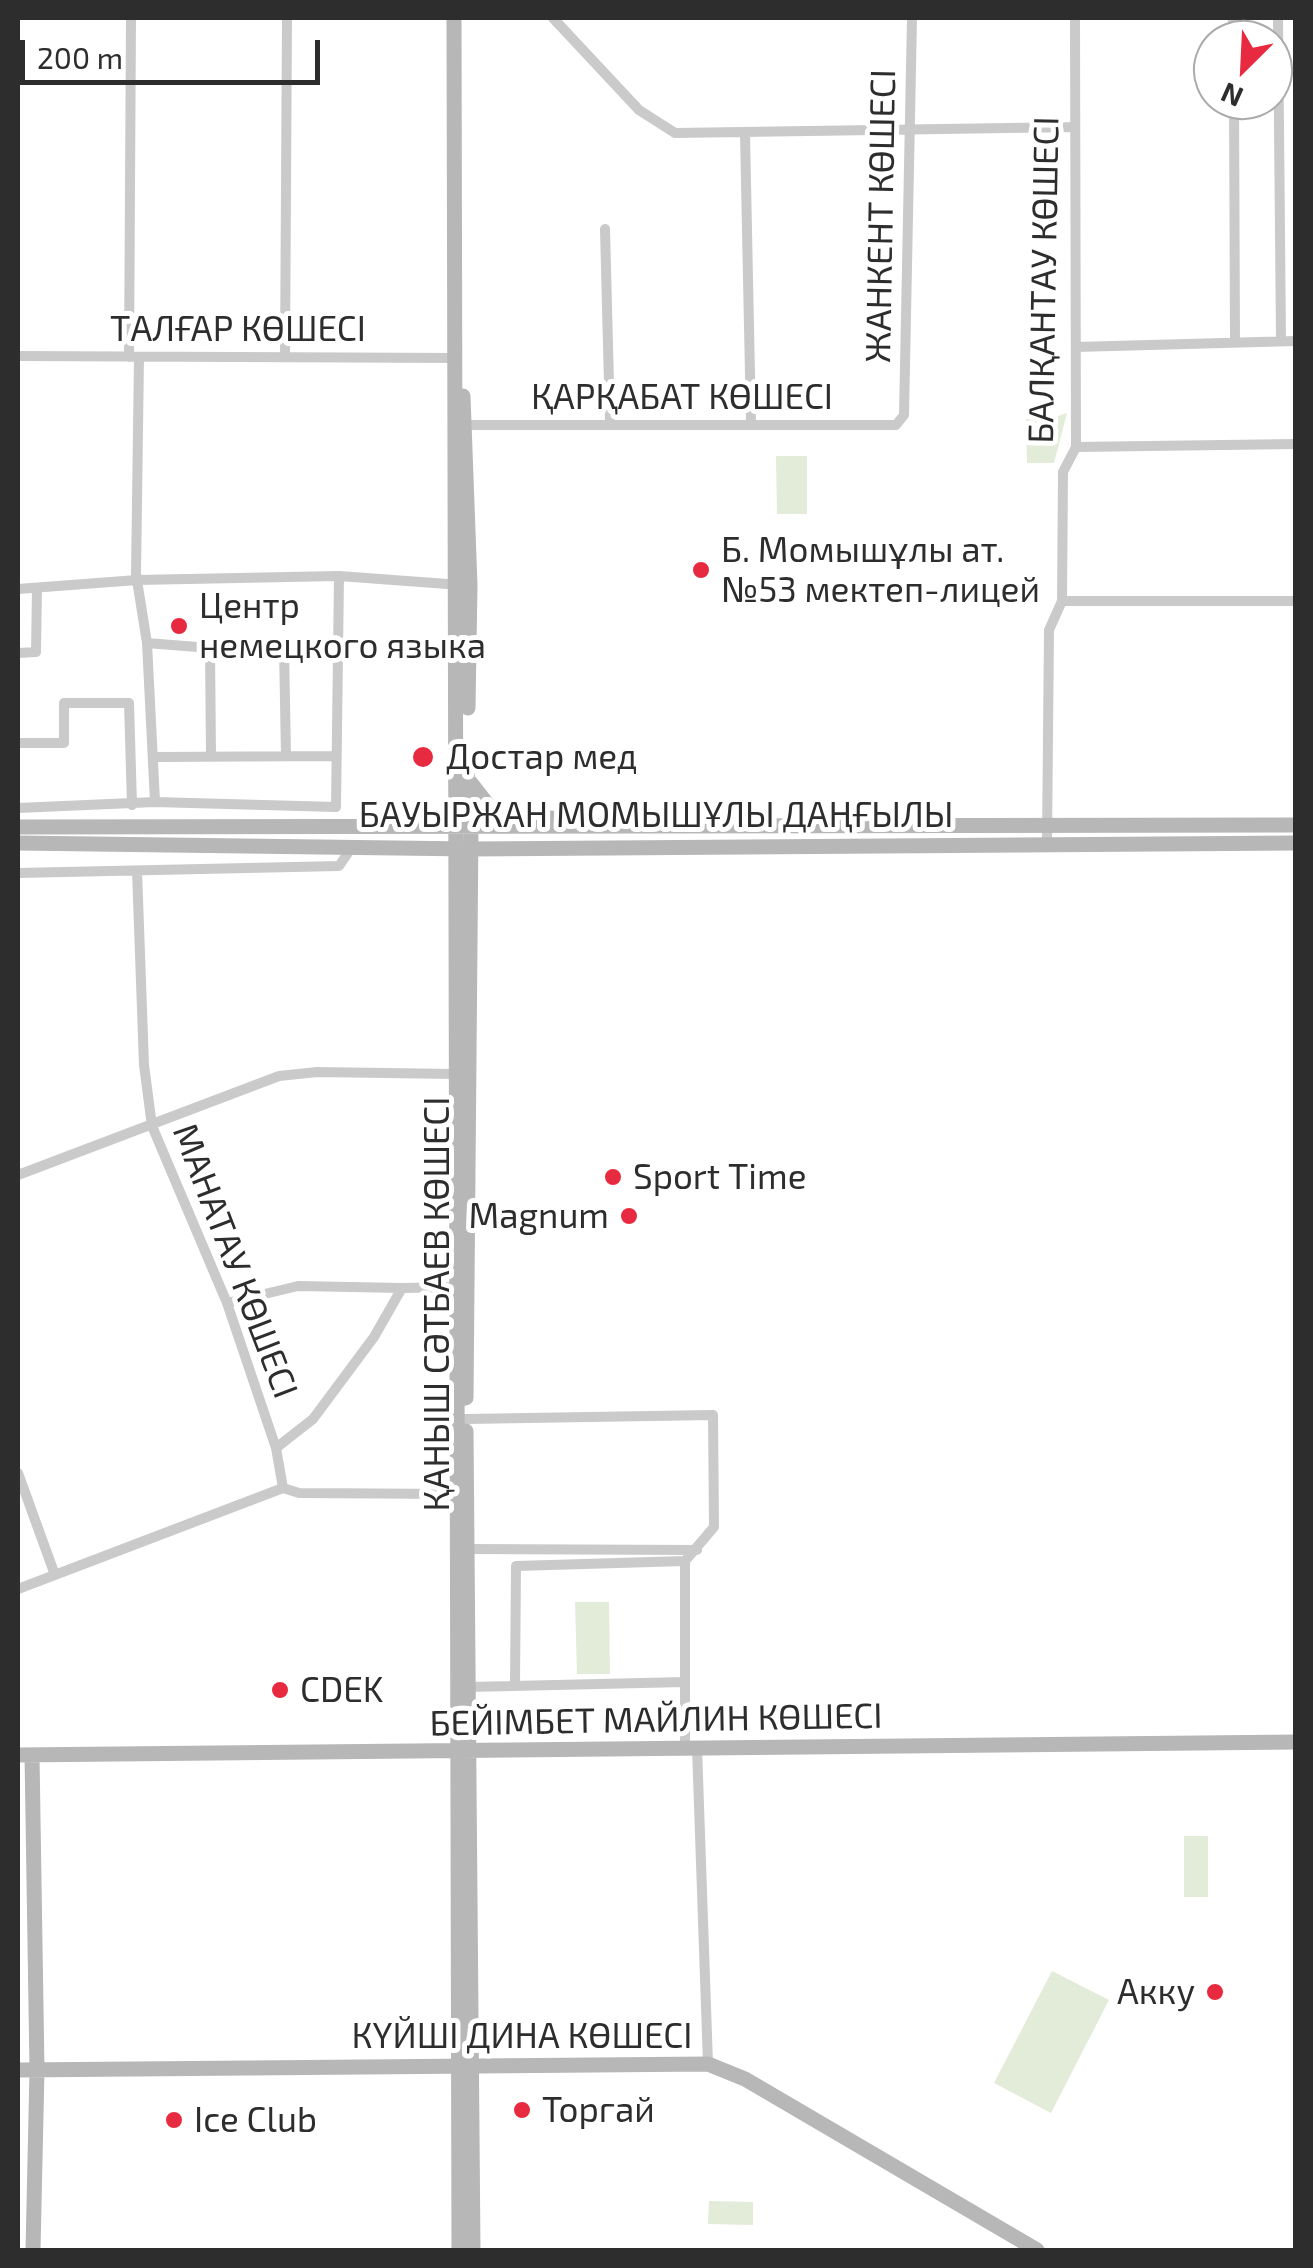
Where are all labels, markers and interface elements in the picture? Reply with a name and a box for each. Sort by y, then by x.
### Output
scale bar [25,20,325,82]
north arrow [1193,20,1293,120]
text: 200 m [37,39,123,75]
street label: ЖАНКЕНТ КӨШЕСІ [857,69,905,363]
text: N [1215,76,1248,115]
street label: БАЛҚАНТАУ КӨШЕСІ [1020,116,1068,444]
street label: ТАЛҒАР КӨШЕСІ [110,308,366,350]
street label: ҚАРҚАБАТ КӨШЕСІ [531,376,833,418]
place label: Б. Момышұлы ат. №53 мектеп-лицей [721,529,1040,611]
marker: Б. Момышұлы ат. №53 мектеп-лицей [690,559,712,581]
place label: Центр немецкого языка [199,585,486,667]
marker: Центр немецкого языка [168,615,190,637]
place label: Достар мед [446,736,637,778]
marker: Достар мед [410,744,436,770]
street label: БАУЫРЖАН МОМЫШҰЛЫ ДАҢҒЫЛЫ [359,794,953,836]
street label: ҚАНЫШ СӘТБАЕВ КӨШЕСІ [416,1097,458,1511]
street label: МАНАТАУ КӨШЕСІ [163,1118,307,1404]
place label: Sport Time [633,1156,806,1198]
marker: Sport Time [602,1166,624,1188]
place label: Magnum [469,1195,609,1237]
marker: Magnum [618,1205,640,1227]
place label: CDEK [300,1669,383,1711]
marker: CDEK [269,1679,291,1701]
street label: БЕЙІМБЕТ МАЙЛИН КӨШЕСІ [429,1695,883,1745]
place label: Акку [1117,1971,1195,2013]
marker: Акку [1204,1981,1226,2003]
street label: КҮЙШІ ДИНА КӨШЕСІ [352,2015,692,2057]
place label: Торгай [542,2089,655,2131]
place label: Ice Club [194,2099,317,2141]
marker: Торгай [511,2099,533,2121]
marker: Ice Club [163,2109,185,2131]

